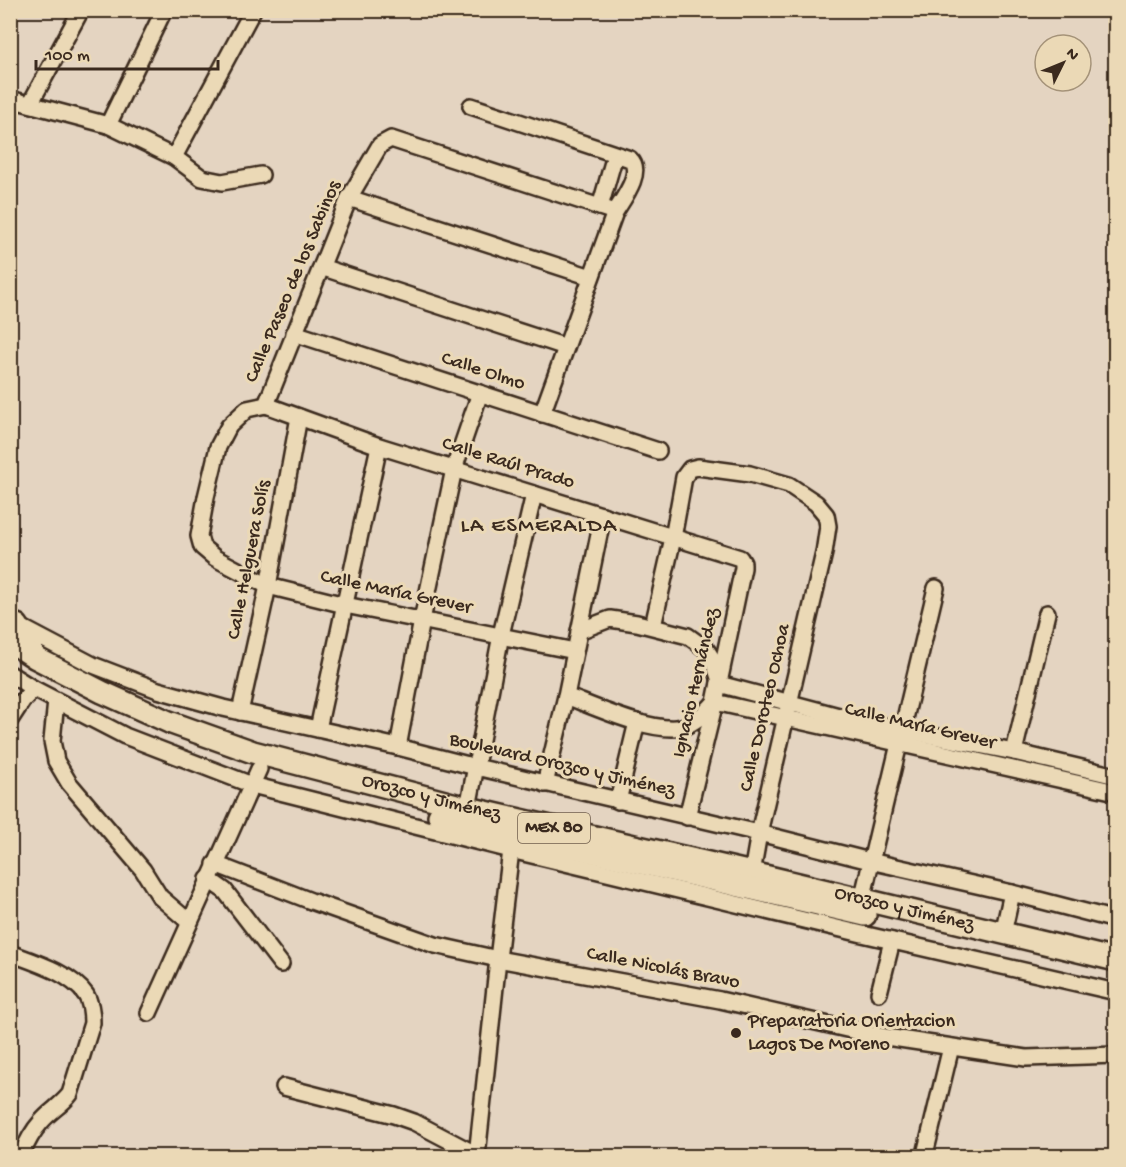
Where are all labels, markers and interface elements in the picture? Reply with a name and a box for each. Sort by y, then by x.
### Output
scale bar [36,33,218,71]
north arrow [1033,33,1093,93]
text: N [1061,45,1082,66]
text: 100 m [44,46,90,67]
street label: Calle Paseo de los Sabinos [241,177,347,386]
street label: Calle Olmo [438,348,528,396]
street label: Calle Raúl Prado [439,433,577,495]
street label: Calle Helguera Solís [223,478,277,642]
district label: LA ESMERALDA [460,514,618,540]
street label: Calle María Grever [318,566,476,621]
street label: Ignacio Hernández [669,605,726,760]
street label: Calle Doroteo Ochoa [736,621,797,794]
street label: Calle María Grever [842,698,1000,756]
street label: Boulevard Orozco y Jiménez [446,729,678,803]
street label: Orozco y Jiménez [359,769,504,827]
road number: MEX 80 [518,813,590,843]
street label: Orozco y Jiménez [832,882,978,937]
street label: Calle Nicolás Bravo [584,943,742,995]
place label: Preparatoria Orientacion Lagos De Moreno [747,1011,955,1057]
marker: Preparatoria Orientacion Lagos De Moreno [729,1026,743,1040]

